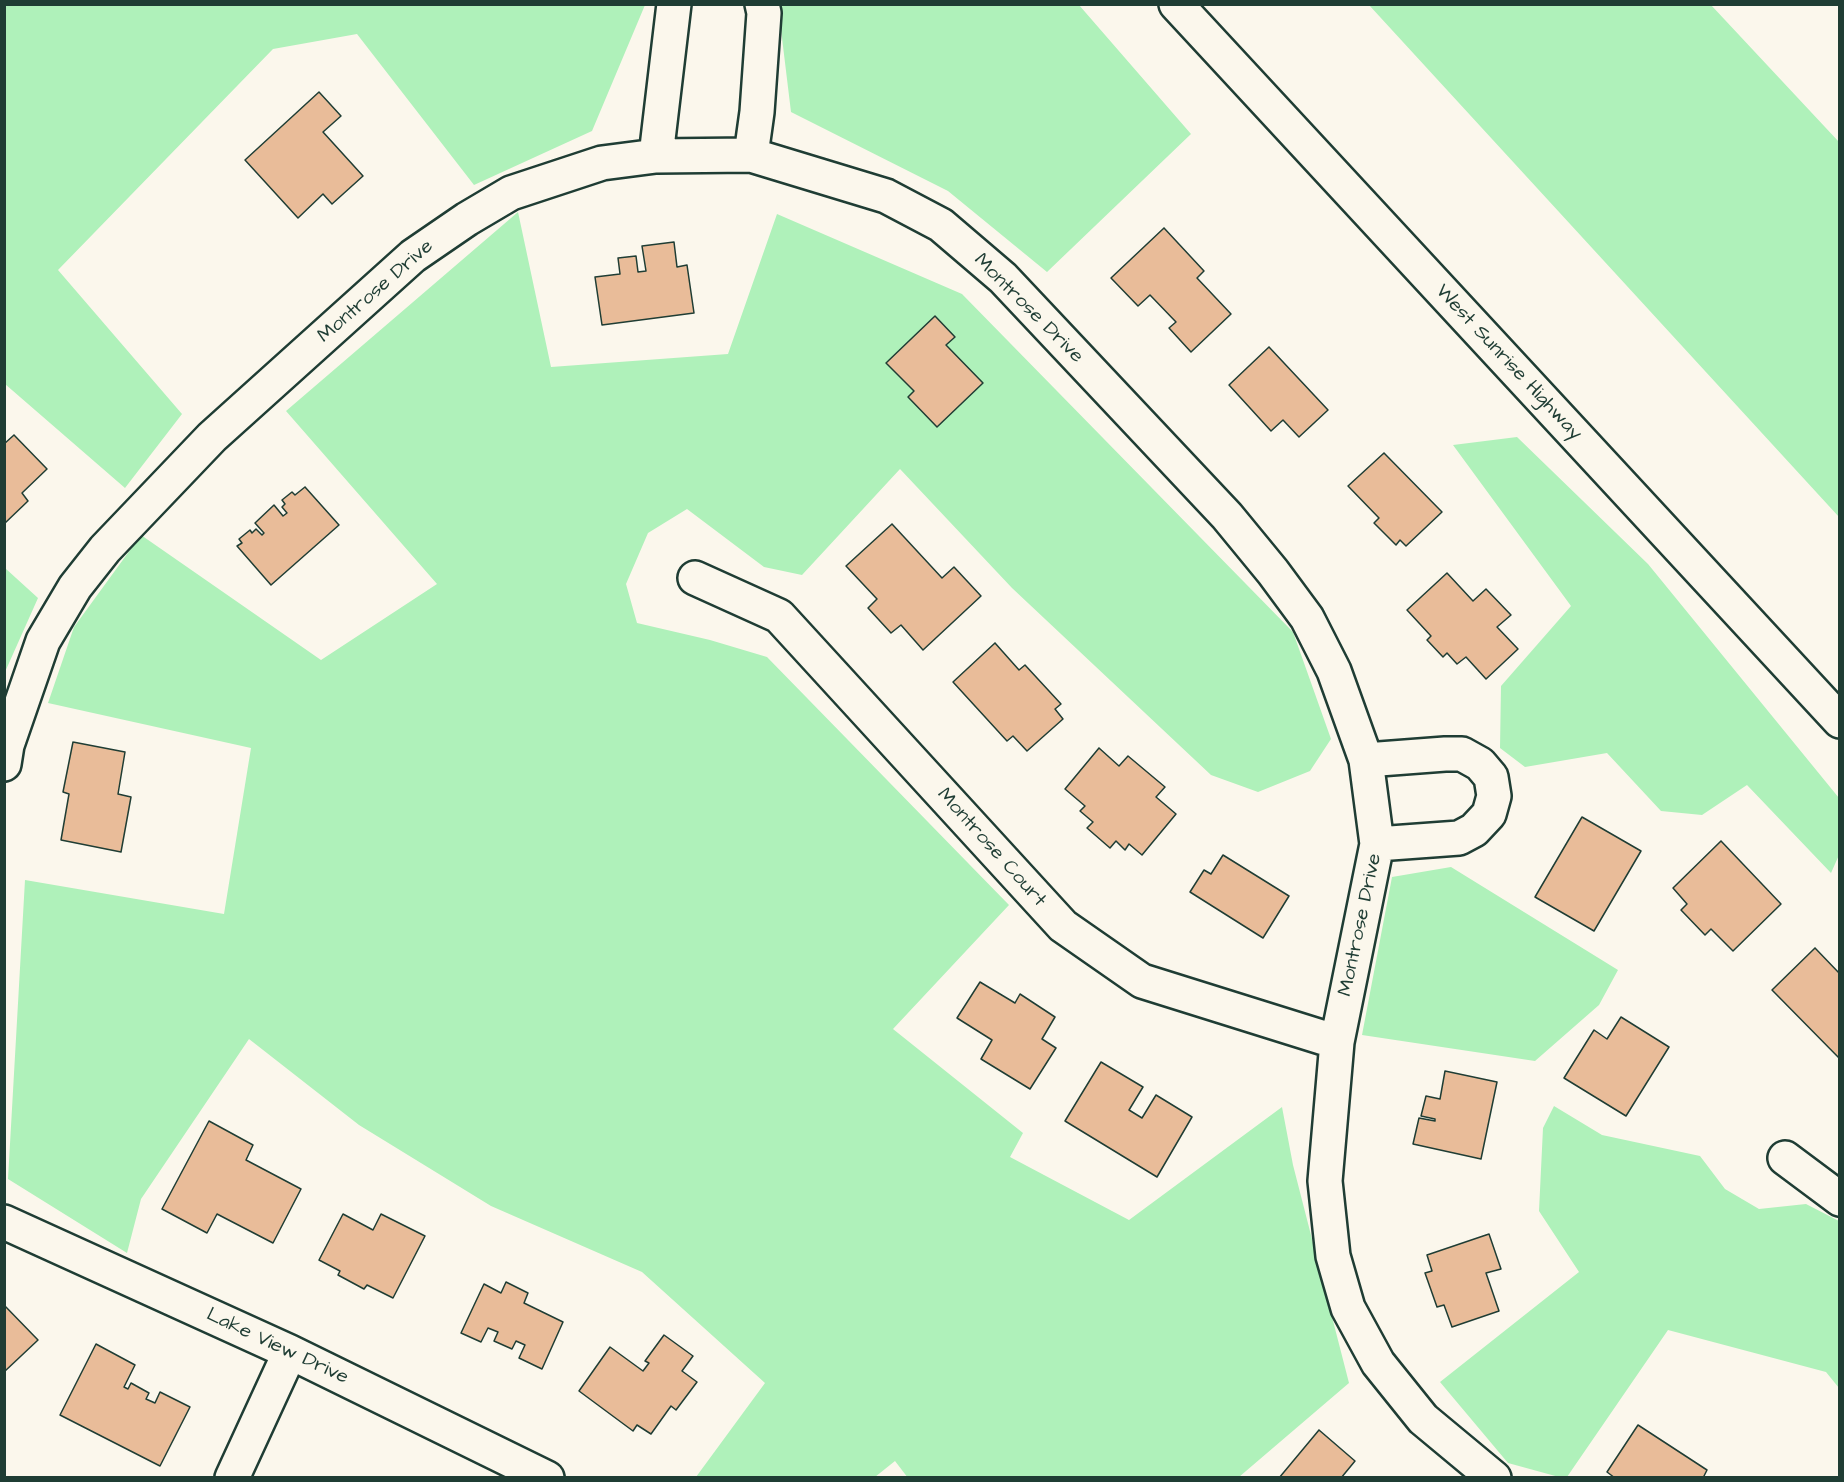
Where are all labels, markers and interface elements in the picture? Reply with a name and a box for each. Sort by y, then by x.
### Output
street label: Montrose Drive [313,235,439,349]
street label: Montrose Drive [968,249,1088,369]
street label: West Sunrise Highway [1430,280,1586,446]
street label: Montrose Court [931,784,1051,912]
street label: Montrose Drive [1334,851,1388,999]
street label: Lake View Drive [202,1304,352,1390]

